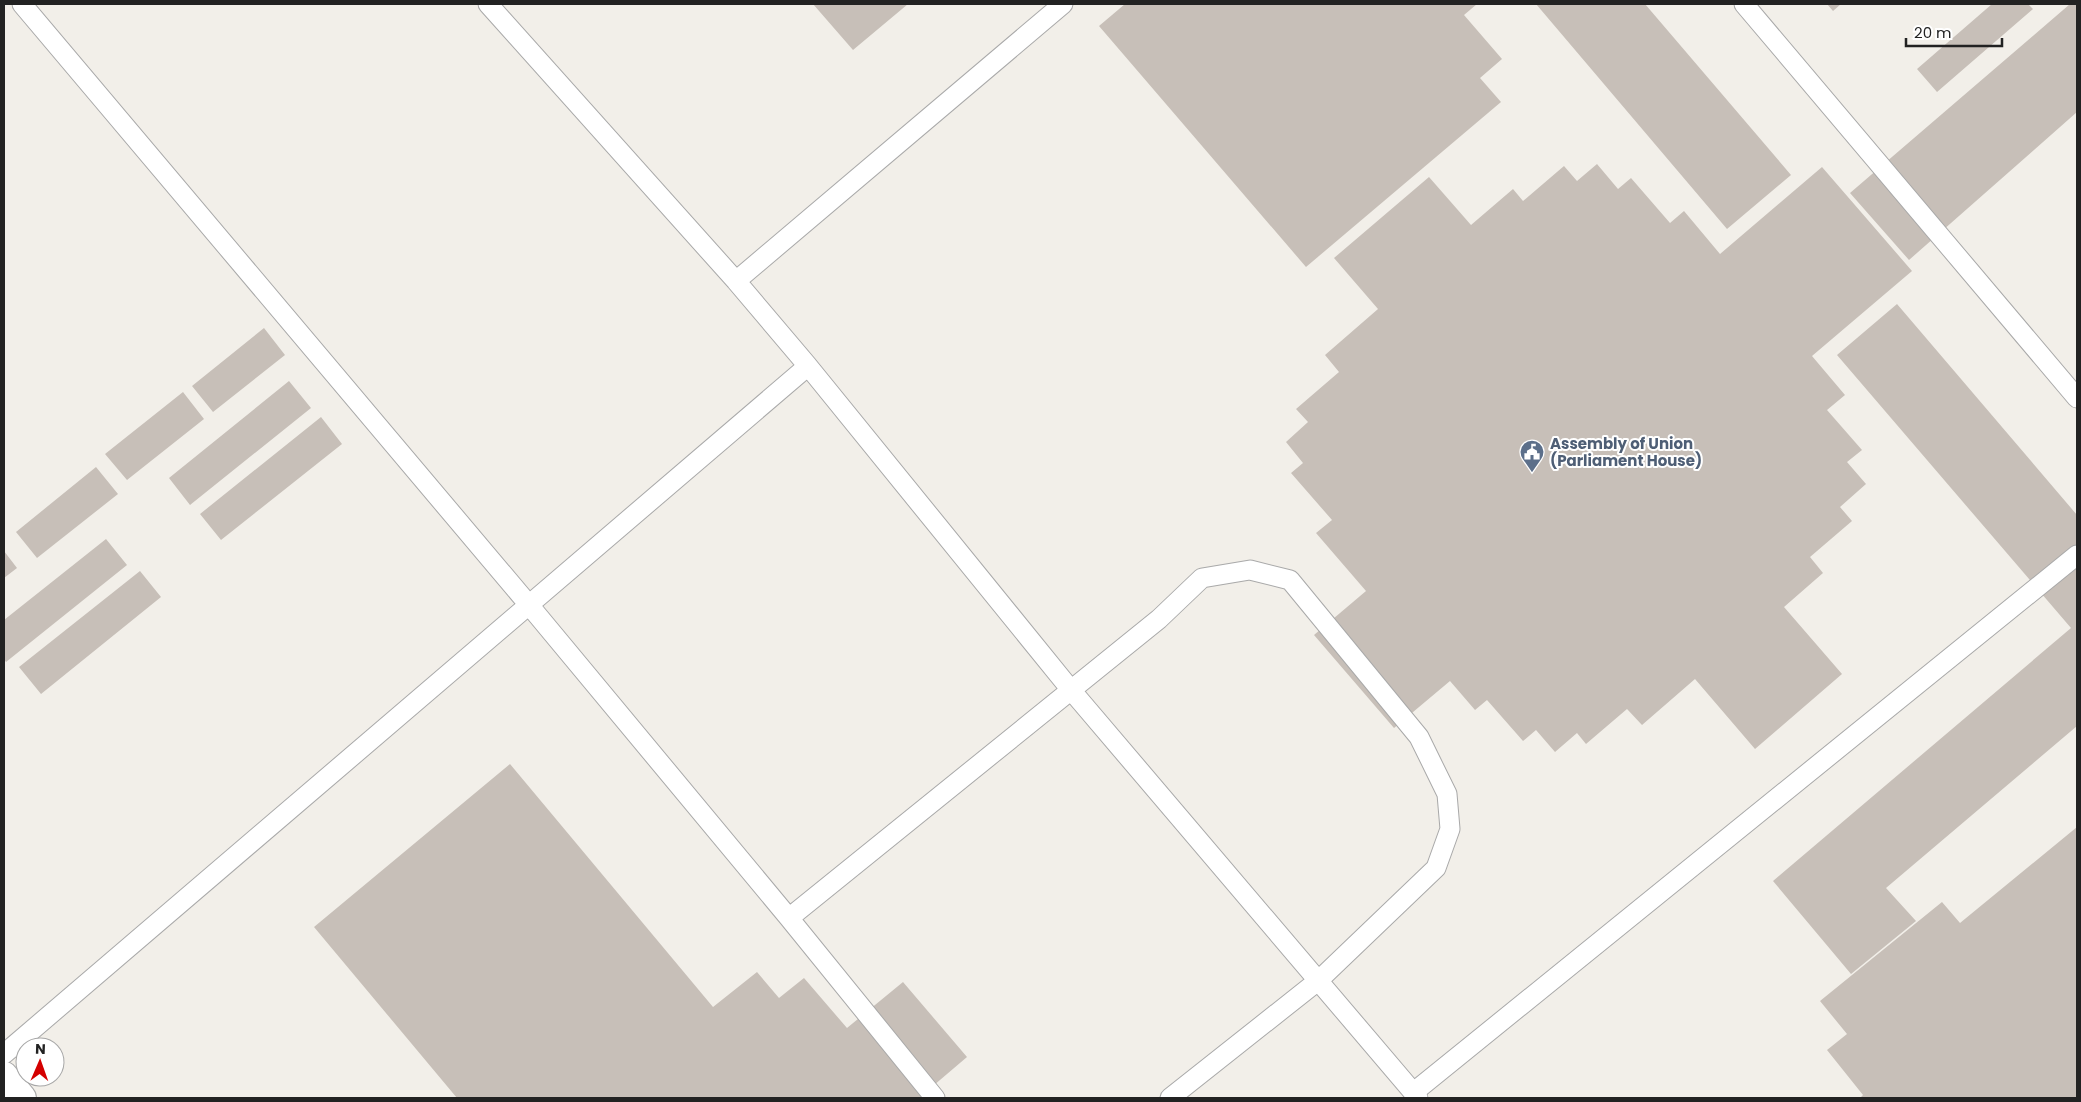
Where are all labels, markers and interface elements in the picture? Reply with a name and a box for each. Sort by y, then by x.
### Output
scale bar [1906,15,2002,47]
text: 20 m [1914,22,1952,43]
place label: Assembly of Union (Parliament House) [1550,433,1702,471]
public building icon: Assembly of Union (Parliament House) [1519,439,1545,473]
north arrow [15,1037,65,1087]
text: N [35,1039,46,1059]

